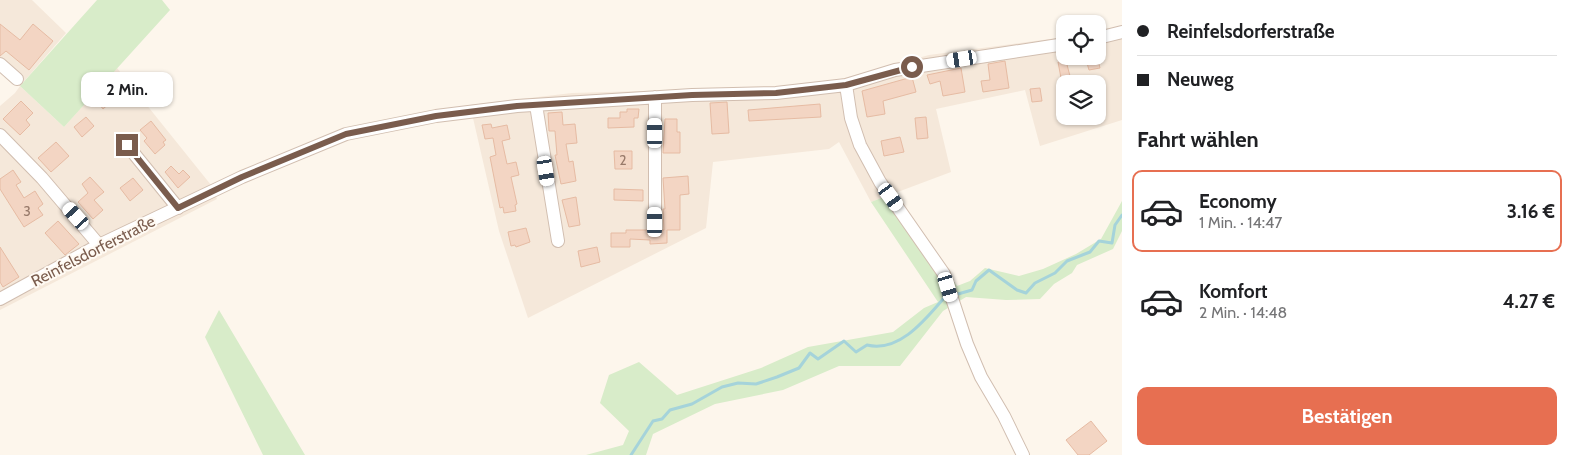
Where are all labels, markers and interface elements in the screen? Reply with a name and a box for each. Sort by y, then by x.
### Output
map controls [1056,15,1106,125]
button: locate [1056,15,1106,65]
text: Reinfelsdorferstraße [1167,20,1335,43]
car [946,49,977,69]
route start [901,56,923,78]
text: Neuweg [1167,68,1233,91]
callout: 2 Min. [81,72,173,108]
button: layers [1056,75,1106,125]
text: 2 Min. [106,80,148,99]
car [647,118,662,148]
text: Fahrt wählen [1137,126,1259,153]
route end [116,134,138,156]
house number: 2 [619,151,627,169]
car [536,155,555,187]
car [876,180,905,214]
icon: car [1139,189,1184,234]
text: Economy [1199,190,1277,213]
car [60,200,91,232]
text: 3.16 € [1507,200,1555,223]
house number: 3 [23,202,31,220]
car [647,207,662,237]
street label: Reinfelsdorferstraße [28,212,158,290]
text: 1 Min. · 14:47 [1199,213,1282,232]
car [936,270,959,304]
icon: car [1139,279,1184,324]
text: Komfort [1199,280,1268,303]
text: 4.27 € [1503,290,1555,313]
text: 2 Min. · 14:48 [1199,303,1287,322]
button: Bestätigen [1137,387,1557,445]

